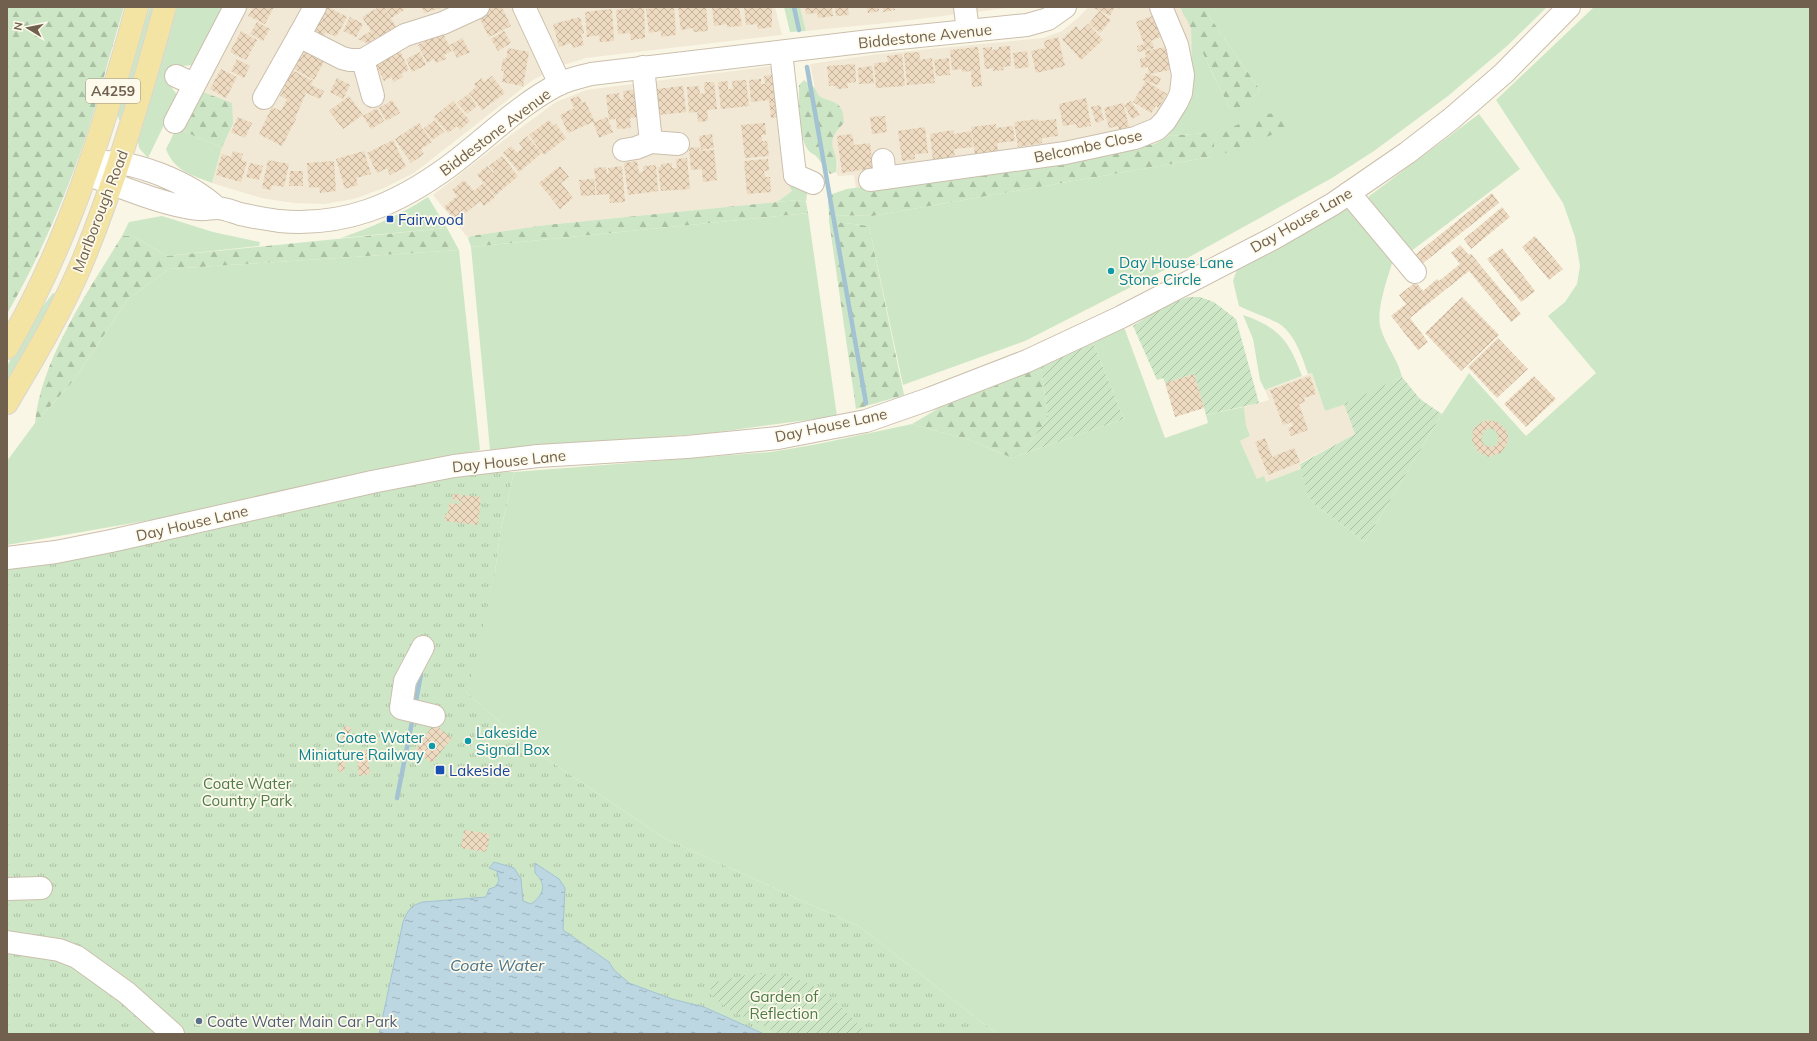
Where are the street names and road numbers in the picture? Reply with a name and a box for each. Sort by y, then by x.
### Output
street label: Biddestone Avenue [857,20,993,52]
road number: A4259 [86,79,140,103]
street label: Biddestone Avenue [436,84,554,180]
street label: Belcombe Close [1032,125,1144,167]
street label: Marlborough Road [68,147,132,275]
street label: Day House Lane [1247,183,1355,257]
street label: Day House Lane [773,404,889,446]
street label: Day House Lane [451,446,567,476]
street label: Day House Lane [134,501,250,545]

